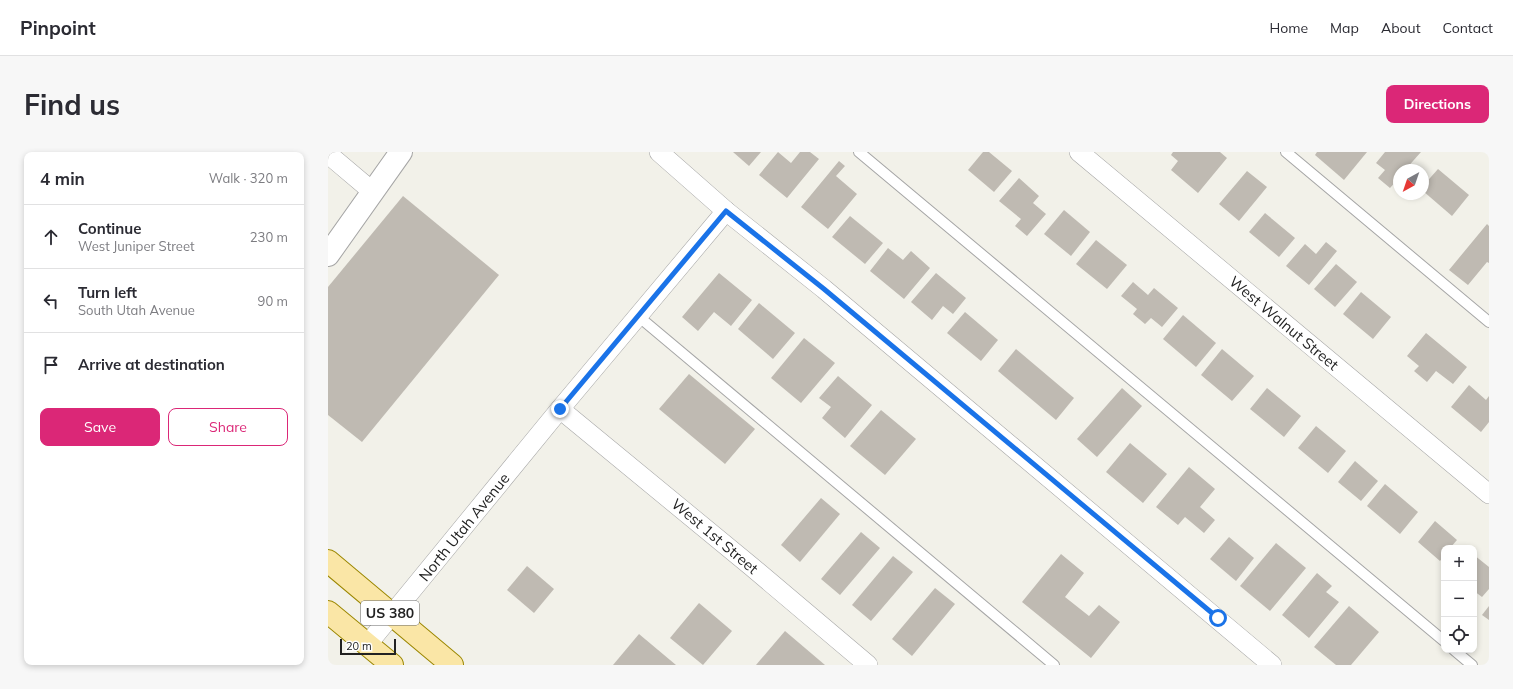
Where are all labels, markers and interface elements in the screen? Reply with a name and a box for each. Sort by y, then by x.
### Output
text: Pinpoint [20,16,96,40]
text: Home [1269,19,1308,37]
text: Map [1330,19,1359,37]
text: About [1381,19,1421,37]
text: Contact [1443,19,1493,37]
button: Directions [1386,85,1489,123]
text: Find us [24,87,120,122]
north arrow [1393,164,1429,200]
text: 4 min [40,168,85,189]
text: Walk · 320 m [209,170,288,186]
text: Continue [78,219,141,238]
icon: ahead [40,226,62,248]
text: 230 m [250,229,288,245]
text: West Juniper Street [78,238,195,254]
street label: West Walnut Street [1225,272,1343,374]
text: Turn left [78,283,137,302]
icon: left [40,290,62,312]
text: 90 m [258,293,288,309]
text: South Utah Avenue [78,302,195,318]
icon: arrive [40,354,62,376]
text: Arrive at destination [78,355,225,374]
route end [551,400,569,418]
button: Save [40,408,160,446]
button: Share [168,408,288,446]
street label: North Utah Avenue [415,469,513,585]
street label: West 1st Street [668,494,762,578]
map controls [1441,545,1477,653]
button: + [1441,545,1477,581]
button: − [1441,581,1477,617]
road number: US 380 [361,601,419,625]
route start [1209,609,1227,627]
button: locate [1441,617,1477,653]
scale bar [340,637,396,656]
text: 20 m [346,639,372,653]

